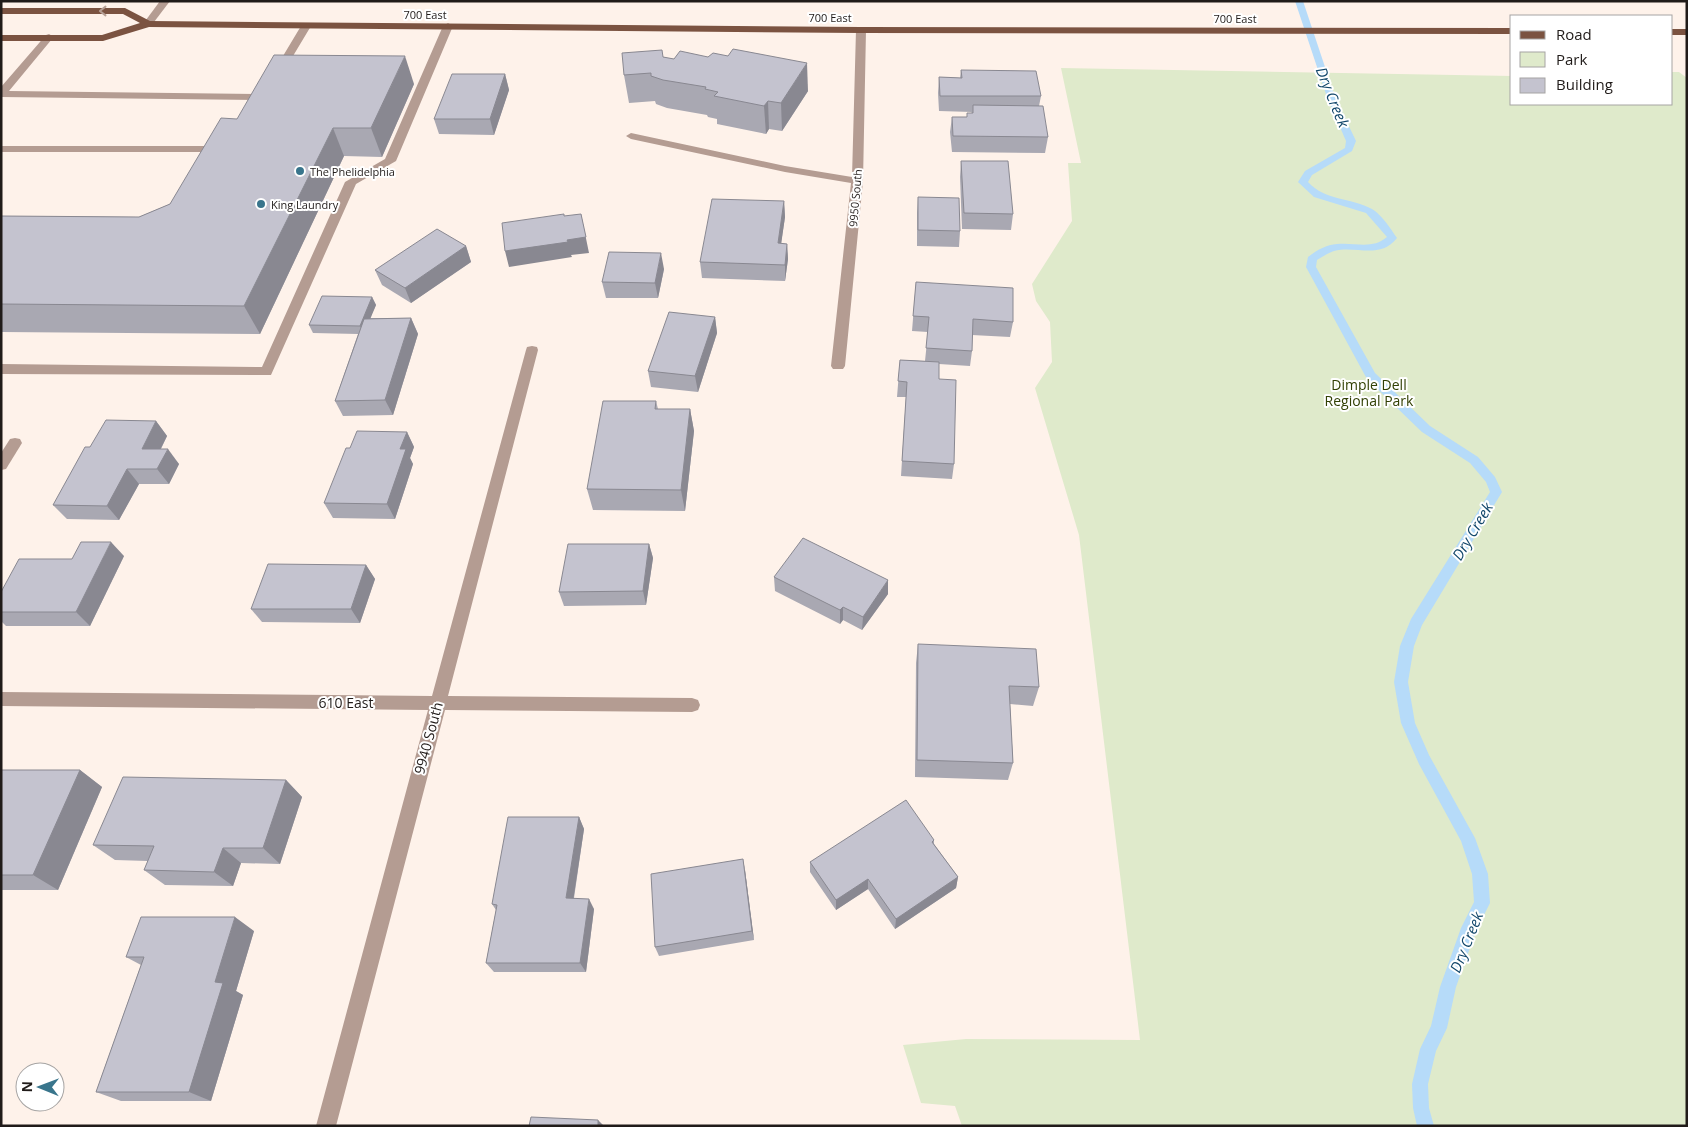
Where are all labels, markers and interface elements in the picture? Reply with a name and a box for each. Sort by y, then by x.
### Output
one-way arrow [99,6,106,16]
street label: 700 East [403,7,447,22]
street label: 700 East [808,10,852,25]
street label: 700 East [1213,11,1257,26]
legend [1510,15,1673,105]
text: Road [1556,24,1592,44]
text: Park [1556,49,1587,69]
water label: Dry Creek [1312,64,1354,131]
text: Building [1556,74,1613,94]
place label: The Phelidelphia [310,164,395,179]
marker: The Phelidelphia [294,165,306,177]
street label: 9950 South [845,168,865,228]
place label: King Laundry [271,197,339,212]
marker: King Laundry [255,198,267,210]
park label: Dimple Dell Regional Park [1325,375,1414,410]
water label: Dry Creek [1447,498,1497,563]
street label: 610 East [319,693,373,712]
street label: 9940 South [409,700,447,776]
water label: Dry Creek [1445,908,1487,975]
north arrow [15,1062,65,1112]
text: N [17,1081,36,1093]

